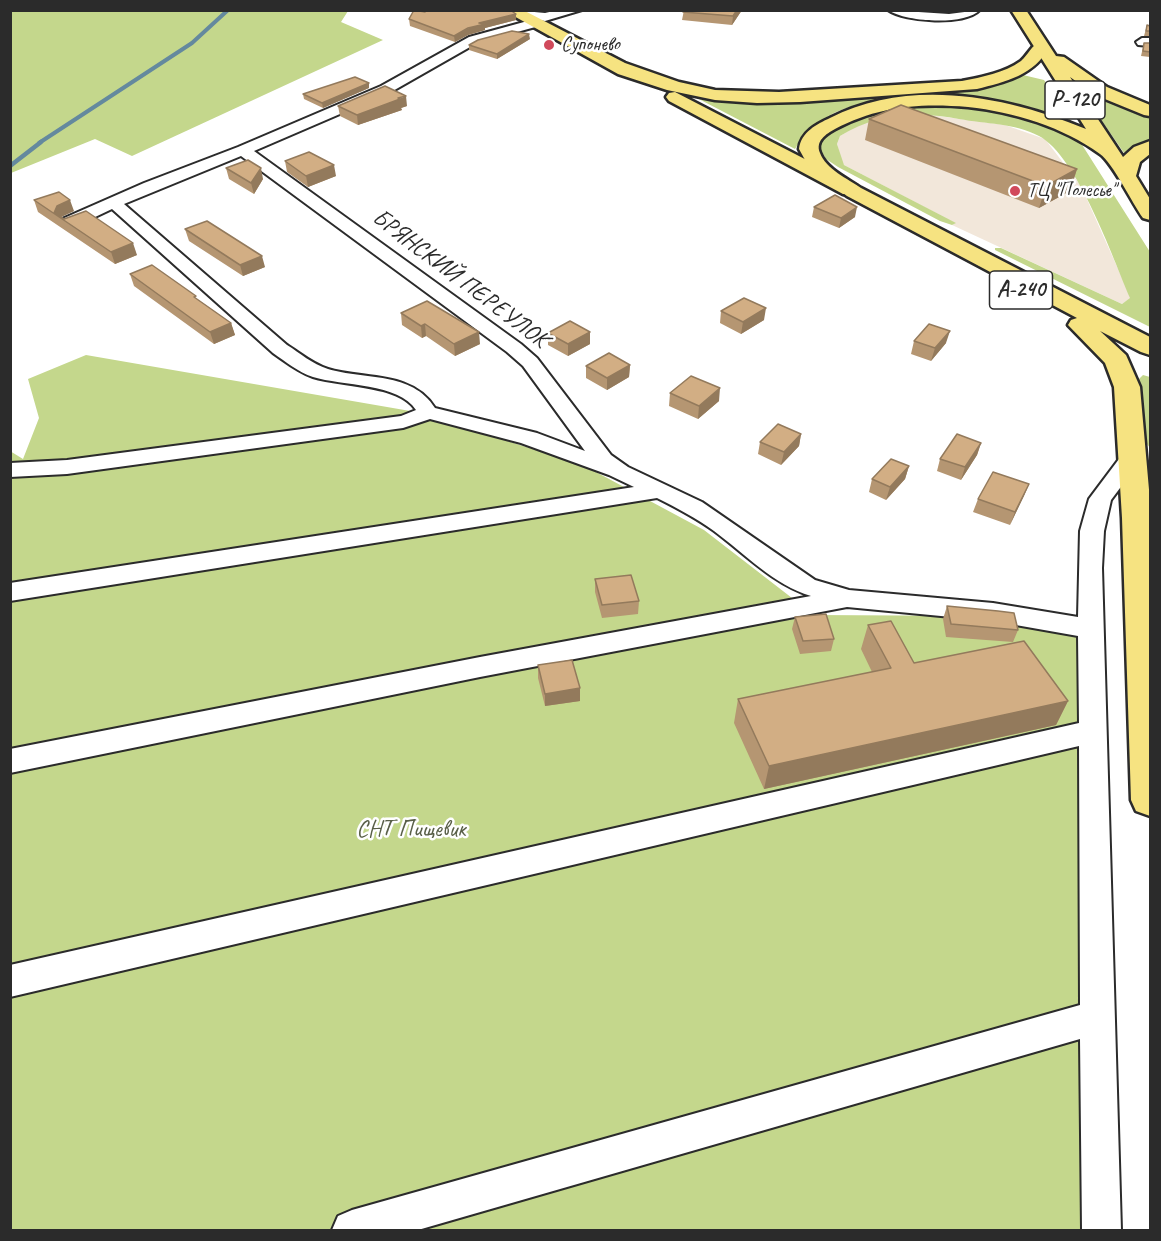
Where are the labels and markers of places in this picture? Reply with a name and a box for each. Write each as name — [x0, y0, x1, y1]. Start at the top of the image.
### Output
place label: Супонево — [561, 33, 620, 57]
marker: Супонево — [542, 38, 556, 52]
place label: ТЦ "Полесье" — [1027, 179, 1116, 203]
marker: ТЦ "Полесье" — [1008, 184, 1022, 198]

